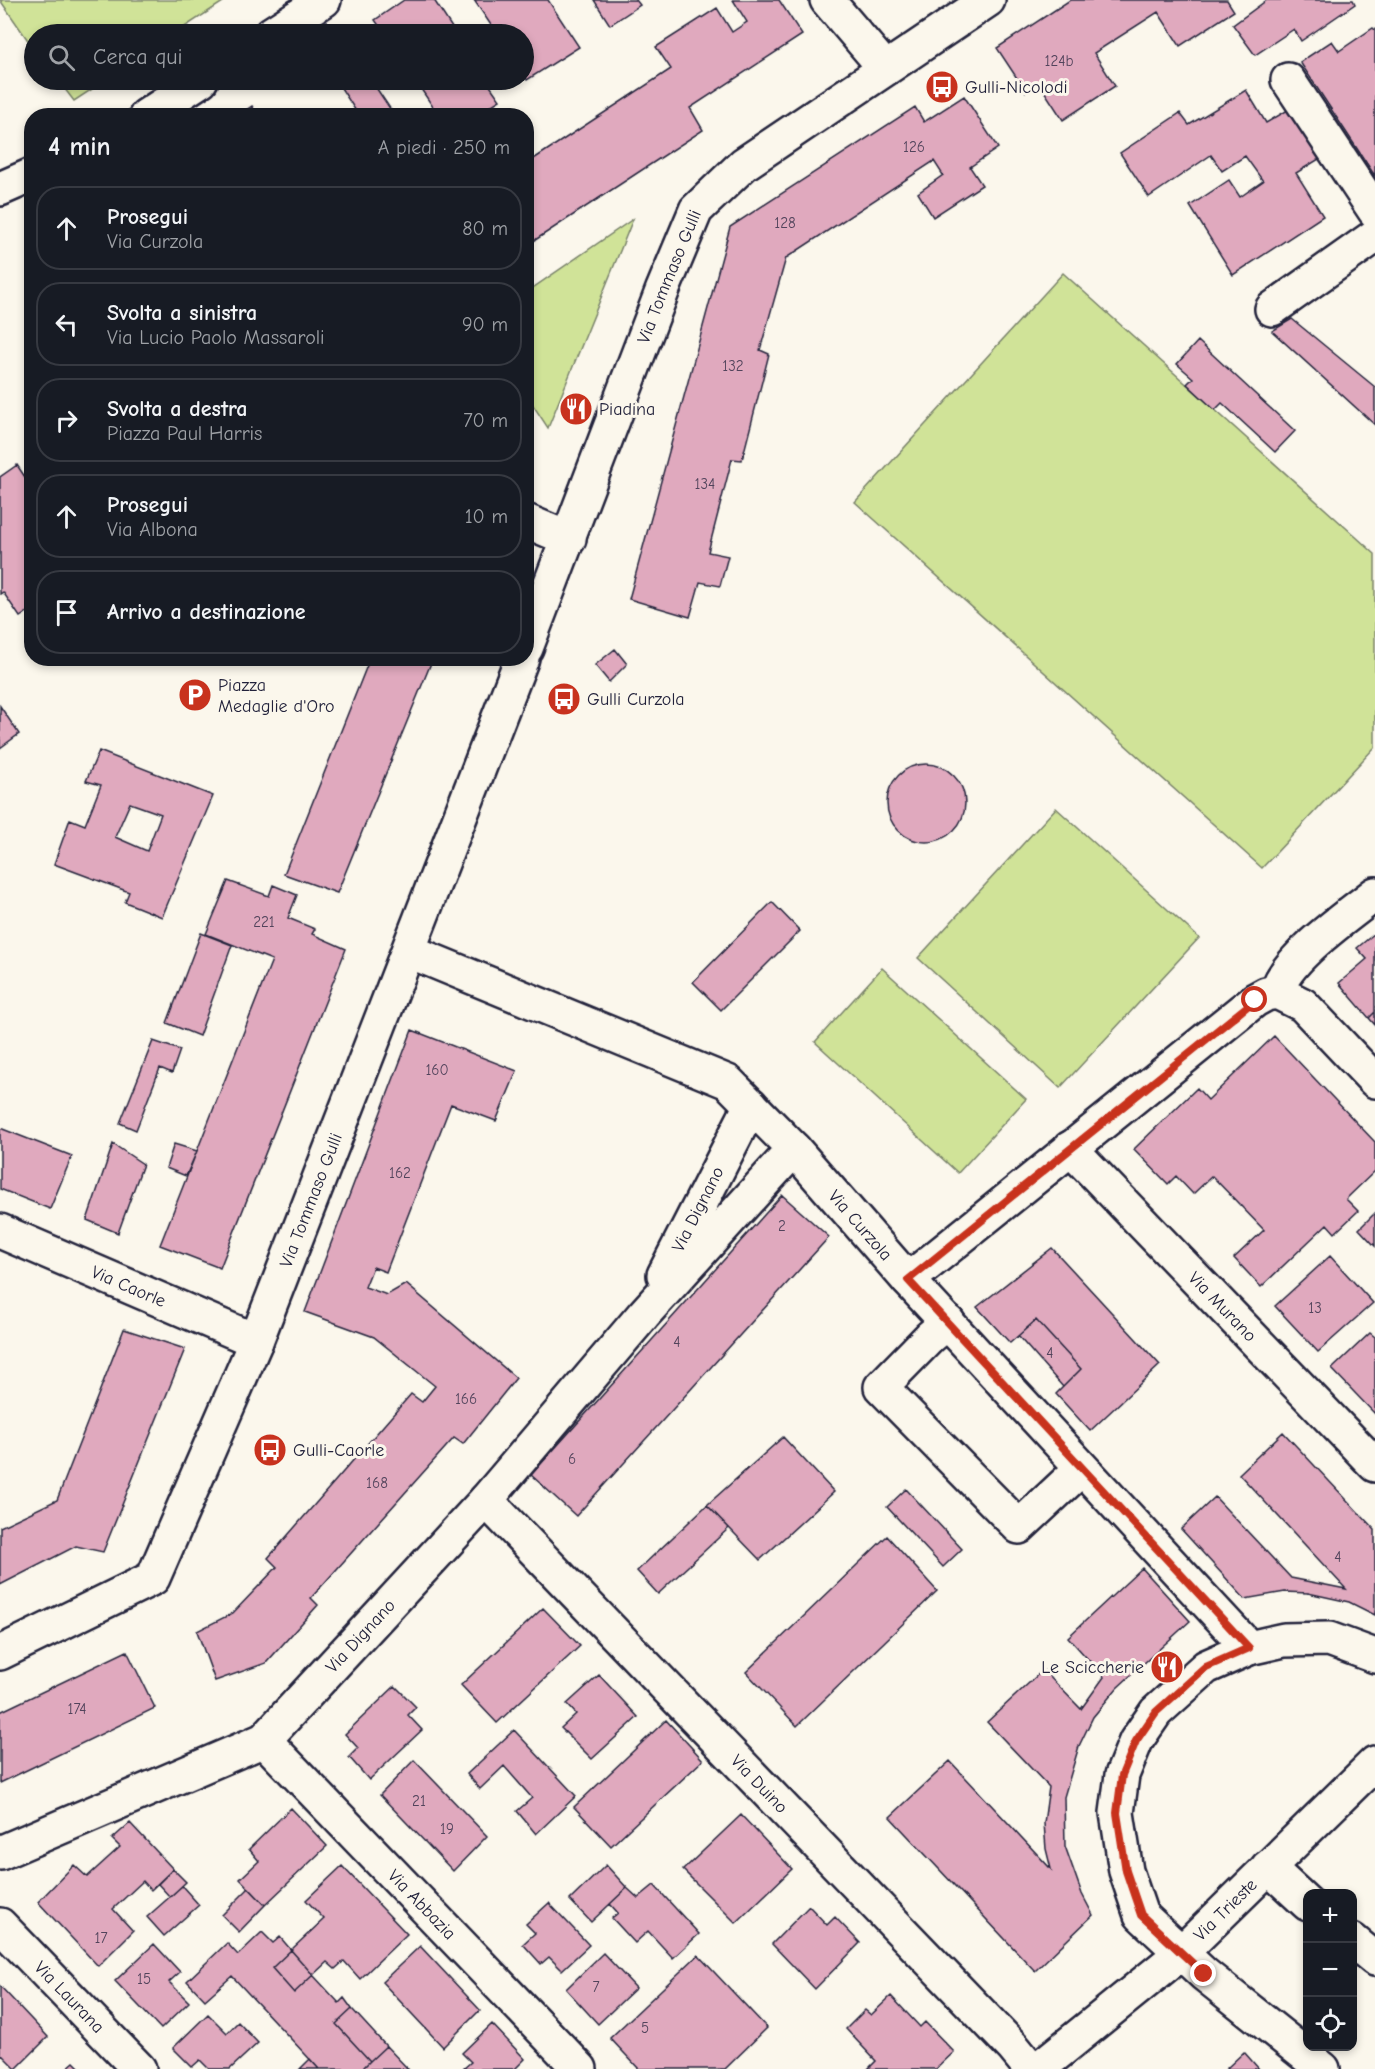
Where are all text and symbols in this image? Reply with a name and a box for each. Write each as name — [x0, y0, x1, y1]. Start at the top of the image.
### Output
search box — [24, 24, 534, 90]
icon: search — [45, 41, 78, 74]
text: Cerca qui — [93, 44, 183, 70]
house number: 124b — [1045, 52, 1074, 70]
bus stop icon: Gulli-Nicolodi — [924, 69, 960, 105]
place label: Gulli-Nicolodi — [965, 77, 1068, 98]
text: 4 min — [48, 132, 111, 162]
text: A piedi · 250 m — [378, 136, 510, 159]
house number: 126 — [903, 138, 925, 156]
text: Prosegui — [107, 204, 188, 230]
street label: Via Tommaso Gulli — [633, 207, 706, 347]
icon: ahead — [50, 212, 83, 245]
house number: 128 — [774, 214, 796, 232]
text: 80 m — [462, 217, 508, 240]
text: Via Curzola — [107, 230, 203, 253]
text: Svolta a sinistra — [107, 300, 257, 326]
icon: left — [50, 308, 83, 341]
text: 90 m — [462, 313, 508, 336]
text: Via Lucio Paolo Massaroli — [107, 326, 325, 349]
house number: 132 — [722, 357, 744, 375]
restaurant icon: Piadina — [558, 391, 594, 427]
text: Svolta a destra — [107, 396, 248, 422]
place label: Piadina — [599, 399, 655, 420]
icon: right — [50, 404, 83, 437]
text: 70 m — [463, 409, 508, 432]
text: Piazza Paul Harris — [107, 422, 262, 445]
house number: 134 — [695, 475, 715, 493]
text: Prosegui — [107, 492, 188, 518]
icon: ahead — [50, 500, 83, 533]
text: 10 m — [465, 505, 508, 528]
text: Via Albona — [107, 518, 198, 541]
icon: arrive — [50, 596, 83, 629]
text: Arrivo a destinazione — [107, 599, 306, 625]
place label: Piazza Medaglie d'Oro — [218, 675, 335, 717]
parking icon: Piazza Medaglie d'Oro — [177, 677, 213, 713]
bus stop icon: Gulli Curzola — [546, 681, 582, 717]
place label: Gulli Curzola — [587, 689, 685, 710]
house number: 221 — [253, 913, 275, 931]
route start — [1241, 986, 1267, 1012]
house number: 160 — [425, 1061, 449, 1079]
street label: Via Tommaso Gulli — [276, 1130, 347, 1270]
street label: Via Dignano — [668, 1163, 729, 1255]
house number: 162 — [389, 1164, 411, 1182]
street label: Via Curzola — [824, 1186, 896, 1265]
house number: 2 — [778, 1217, 786, 1235]
street label: Via Caorle — [88, 1261, 169, 1312]
street label: Via Murano — [1184, 1268, 1261, 1346]
house number: 13 — [1308, 1299, 1322, 1317]
house number: 4 — [673, 1333, 681, 1351]
house number: 4 — [1046, 1344, 1054, 1362]
house number: 166 — [455, 1390, 477, 1408]
bus stop icon: Gulli-Caorle — [252, 1432, 288, 1468]
place label: Gulli-Caorle — [293, 1440, 384, 1461]
house number: 6 — [568, 1450, 576, 1468]
house number: 168 — [366, 1474, 388, 1492]
house number: 4 — [1334, 1548, 1342, 1566]
street label: Via Dignano — [321, 1595, 400, 1677]
restaurant icon: Le Sciccherie — [1149, 1649, 1185, 1685]
place label: Le Sciccherie — [1041, 1657, 1144, 1678]
house number: 174 — [67, 1700, 87, 1718]
street label: Via Duino — [726, 1750, 792, 1818]
house number: 21 — [412, 1792, 426, 1810]
house number: 19 — [440, 1820, 454, 1838]
street label: Via Abbazia — [383, 1865, 460, 1944]
street label: Via Trieste — [1190, 1875, 1261, 1946]
map controls — [1303, 1889, 1357, 2051]
button: + — [1303, 1889, 1357, 1943]
house number: 17 — [94, 1929, 108, 1947]
button: − — [1303, 1943, 1357, 1997]
street label: Via Laurana — [30, 1957, 108, 2038]
route end — [1190, 1960, 1216, 1986]
house number: 15 — [137, 1970, 151, 1988]
house number: 7 — [592, 1978, 600, 1996]
button: locate — [1303, 1997, 1357, 2051]
house number: 5 — [641, 2019, 649, 2037]

